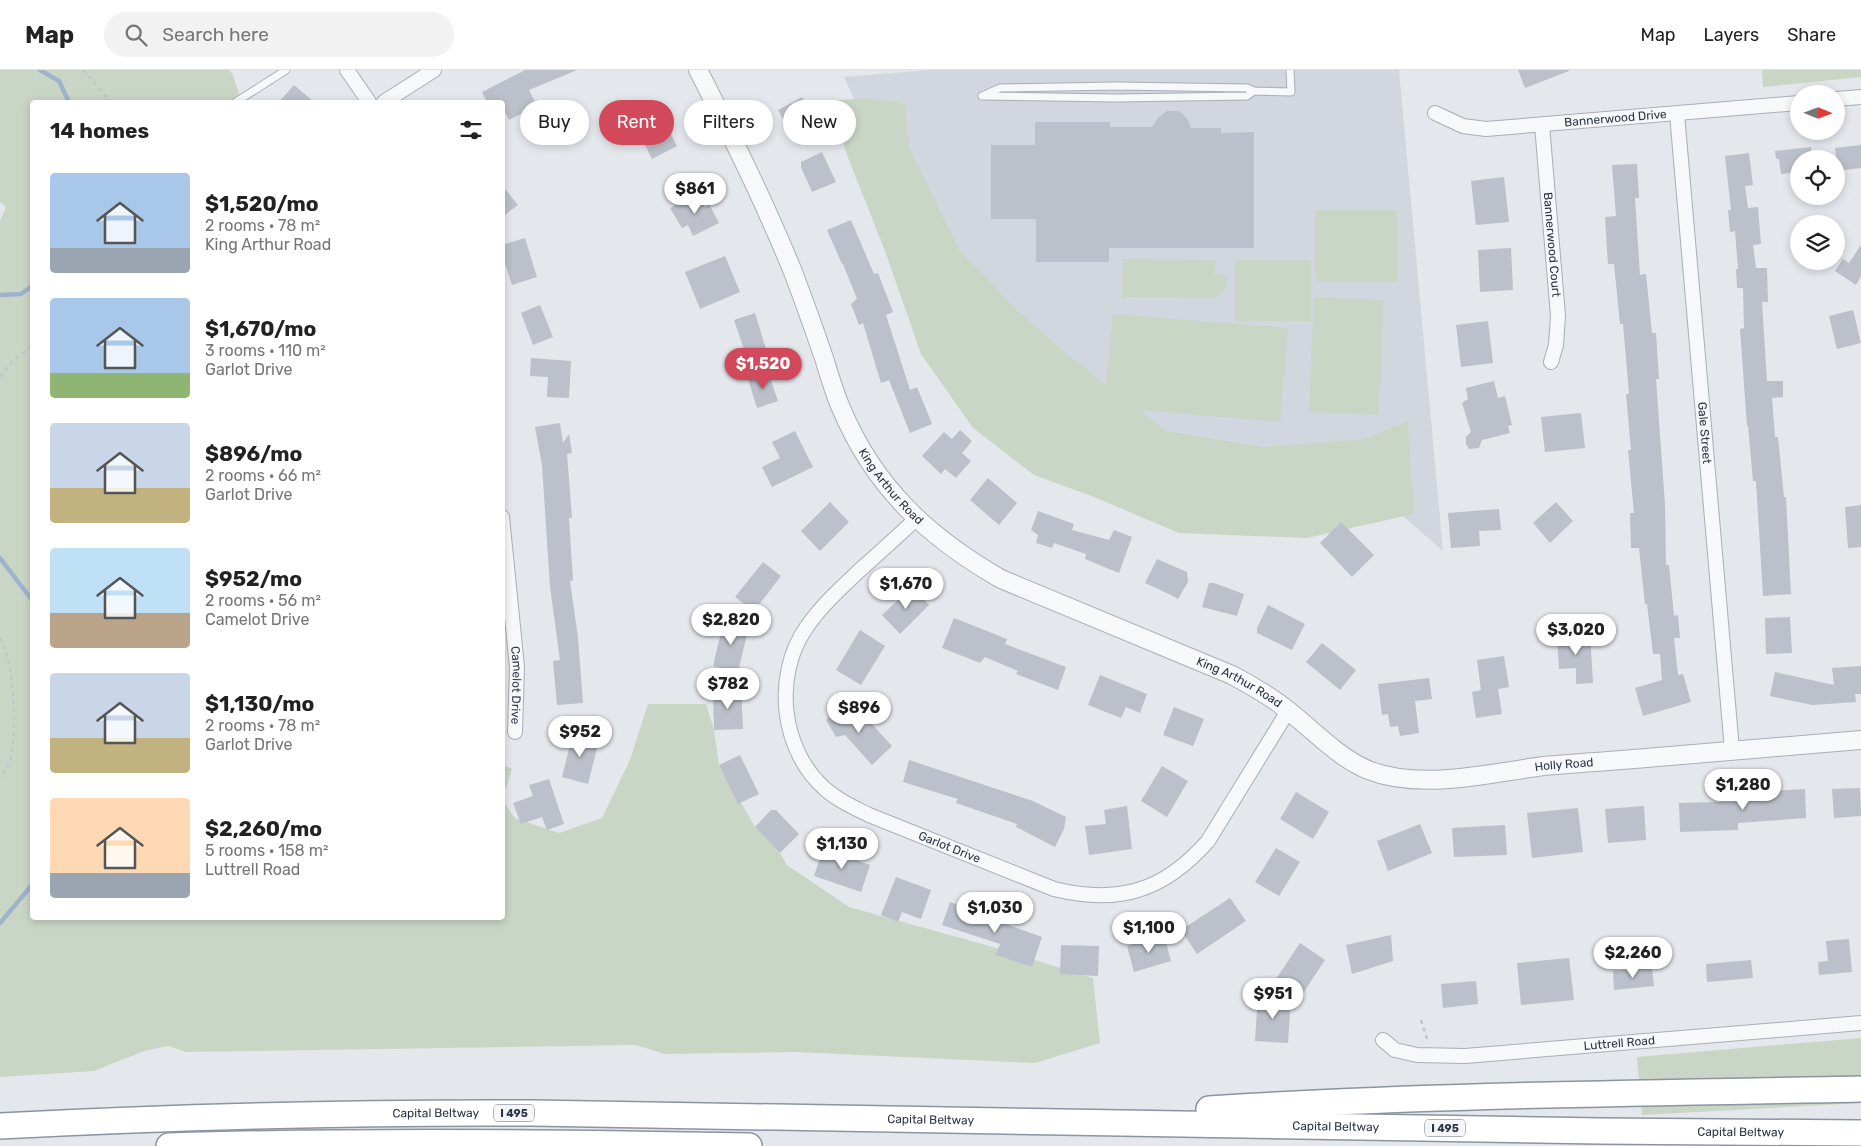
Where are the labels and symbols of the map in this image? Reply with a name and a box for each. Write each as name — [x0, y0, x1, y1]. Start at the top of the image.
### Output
north arrow — [1790, 85, 1845, 140]
street label: Bannerwood Drive — [1564, 107, 1668, 129]
pin: $861 — [665, 172, 725, 215]
street label: Bannerwood Court — [1541, 192, 1563, 298]
pin: $1,520 — [722, 348, 804, 390]
street label: Gale Street — [1695, 401, 1714, 465]
street label: King Arthur Road — [856, 446, 926, 527]
pin: $1,670 — [865, 568, 947, 610]
pin: $2,820 — [690, 604, 772, 646]
pin: $3,020 — [1535, 614, 1617, 656]
street label: Camelot Drive — [508, 645, 524, 725]
street label: King Arthur Road — [1194, 654, 1285, 710]
pin: $782 — [698, 668, 758, 710]
pin: $896 — [829, 692, 889, 734]
pin: $952 — [550, 716, 610, 758]
street label: Holly Road — [1534, 755, 1594, 774]
pin: $1,280 — [1702, 768, 1784, 811]
pin: $1,130 — [801, 828, 883, 870]
street label: Garlot Drive — [916, 828, 983, 866]
pin: $1,030 — [954, 892, 1036, 934]
pin: $1,100 — [1108, 912, 1190, 954]
pin: $2,260 — [1592, 936, 1674, 979]
pin: $951 — [1243, 978, 1303, 1020]
street label: Luttrell Road — [1583, 1033, 1656, 1053]
road number: I 495 — [494, 1104, 534, 1122]
street label: Capital Beltway — [392, 1106, 480, 1120]
street label: Capital Beltway — [887, 1112, 975, 1127]
street label: Capital Beltway — [1292, 1119, 1380, 1134]
road number: I 495 — [1425, 1120, 1465, 1136]
street label: Capital Beltway — [1697, 1125, 1784, 1139]

